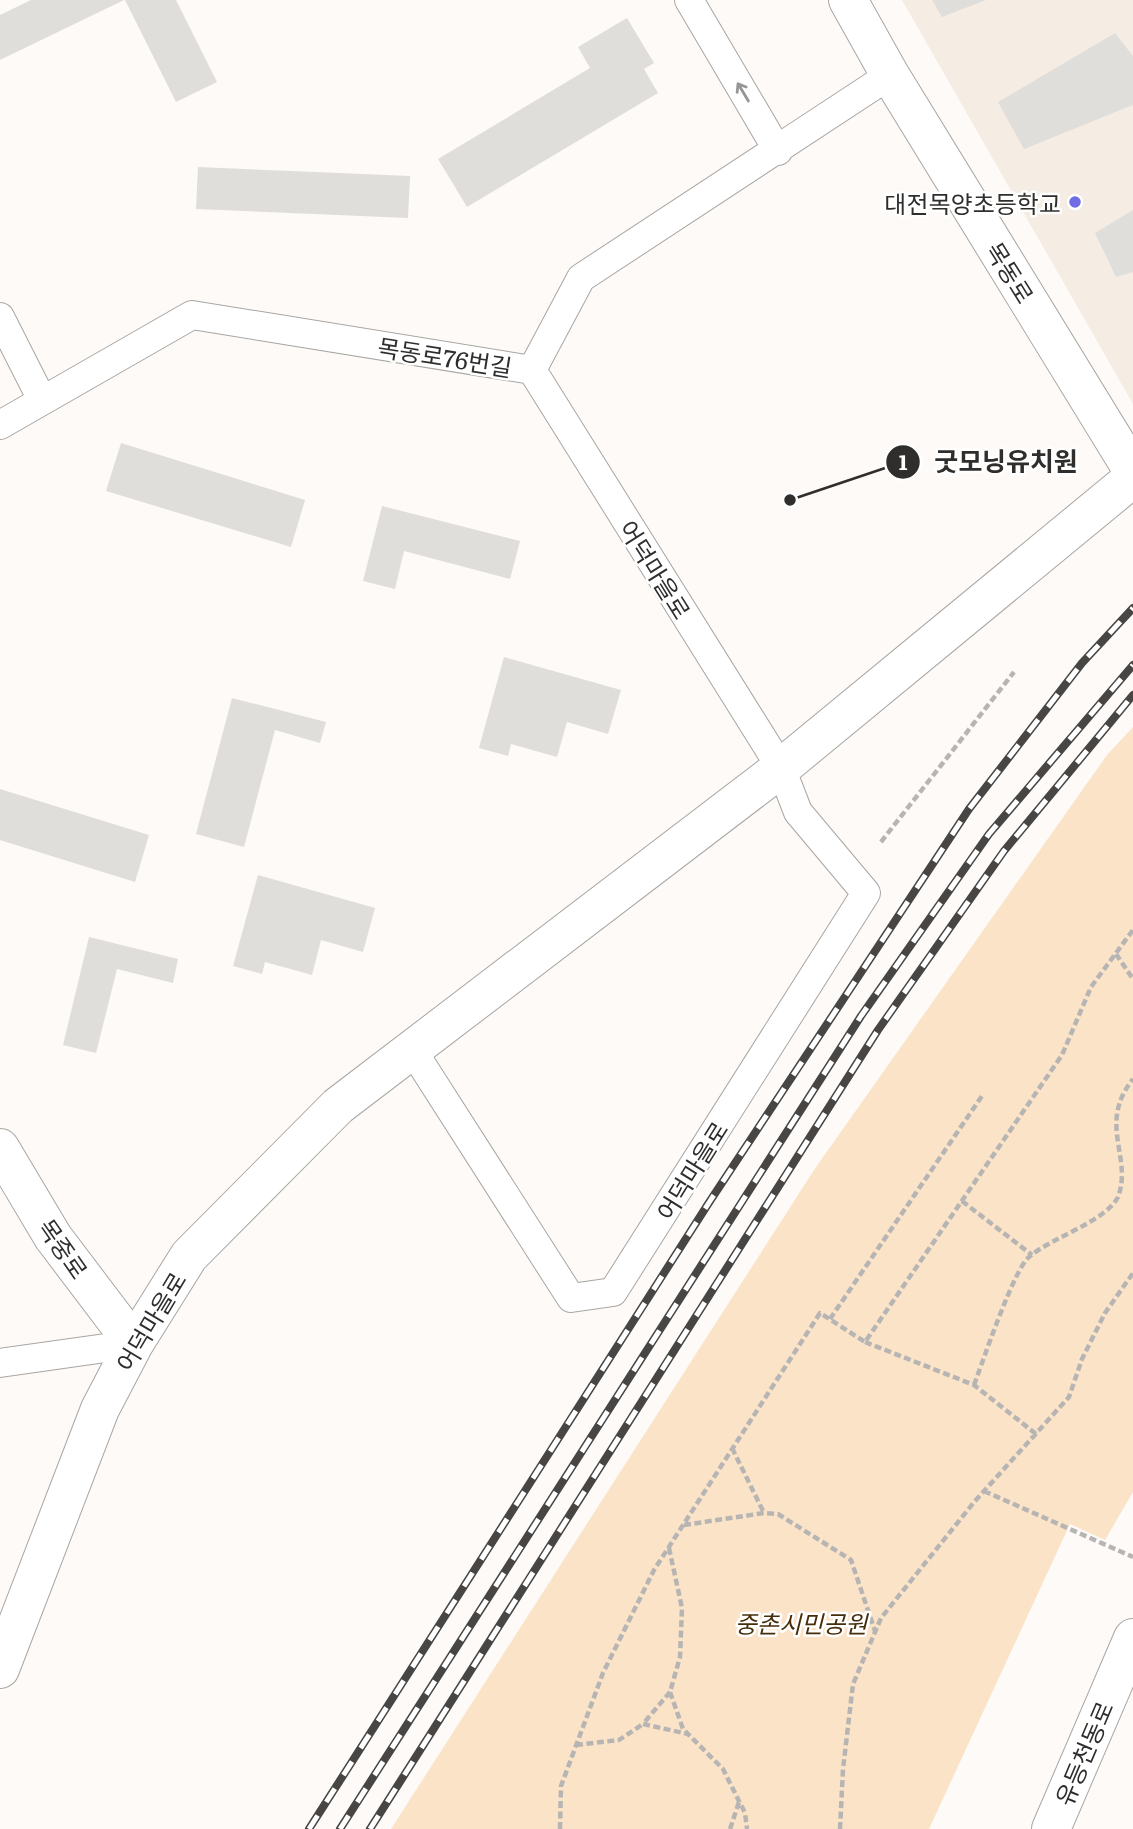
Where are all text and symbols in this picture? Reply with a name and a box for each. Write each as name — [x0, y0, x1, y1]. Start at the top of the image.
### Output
one-way arrow — [736, 82, 749, 103]
place label: 대전목양초등학교 — [884, 185, 1061, 220]
marker: 대전목양초등학교 — [1067, 194, 1083, 210]
street label: 목동로 — [979, 235, 1043, 309]
street label: 목동로76번길 — [375, 328, 515, 384]
callout: 굿모닝유치원 — [886, 439, 1092, 486]
text: 굿모닝유치원 — [934, 440, 1078, 479]
text: 1 — [899, 445, 908, 476]
street label: 어덕마을로 — [612, 513, 700, 625]
street label: 어덕마을로 — [647, 1114, 735, 1226]
street label: 목중로 — [31, 1211, 97, 1285]
street label: 어덕마을로 — [107, 1265, 193, 1377]
park label: 중촌시민공원 — [735, 1605, 869, 1640]
street label: 유등천동로 — [1045, 1695, 1121, 1811]

